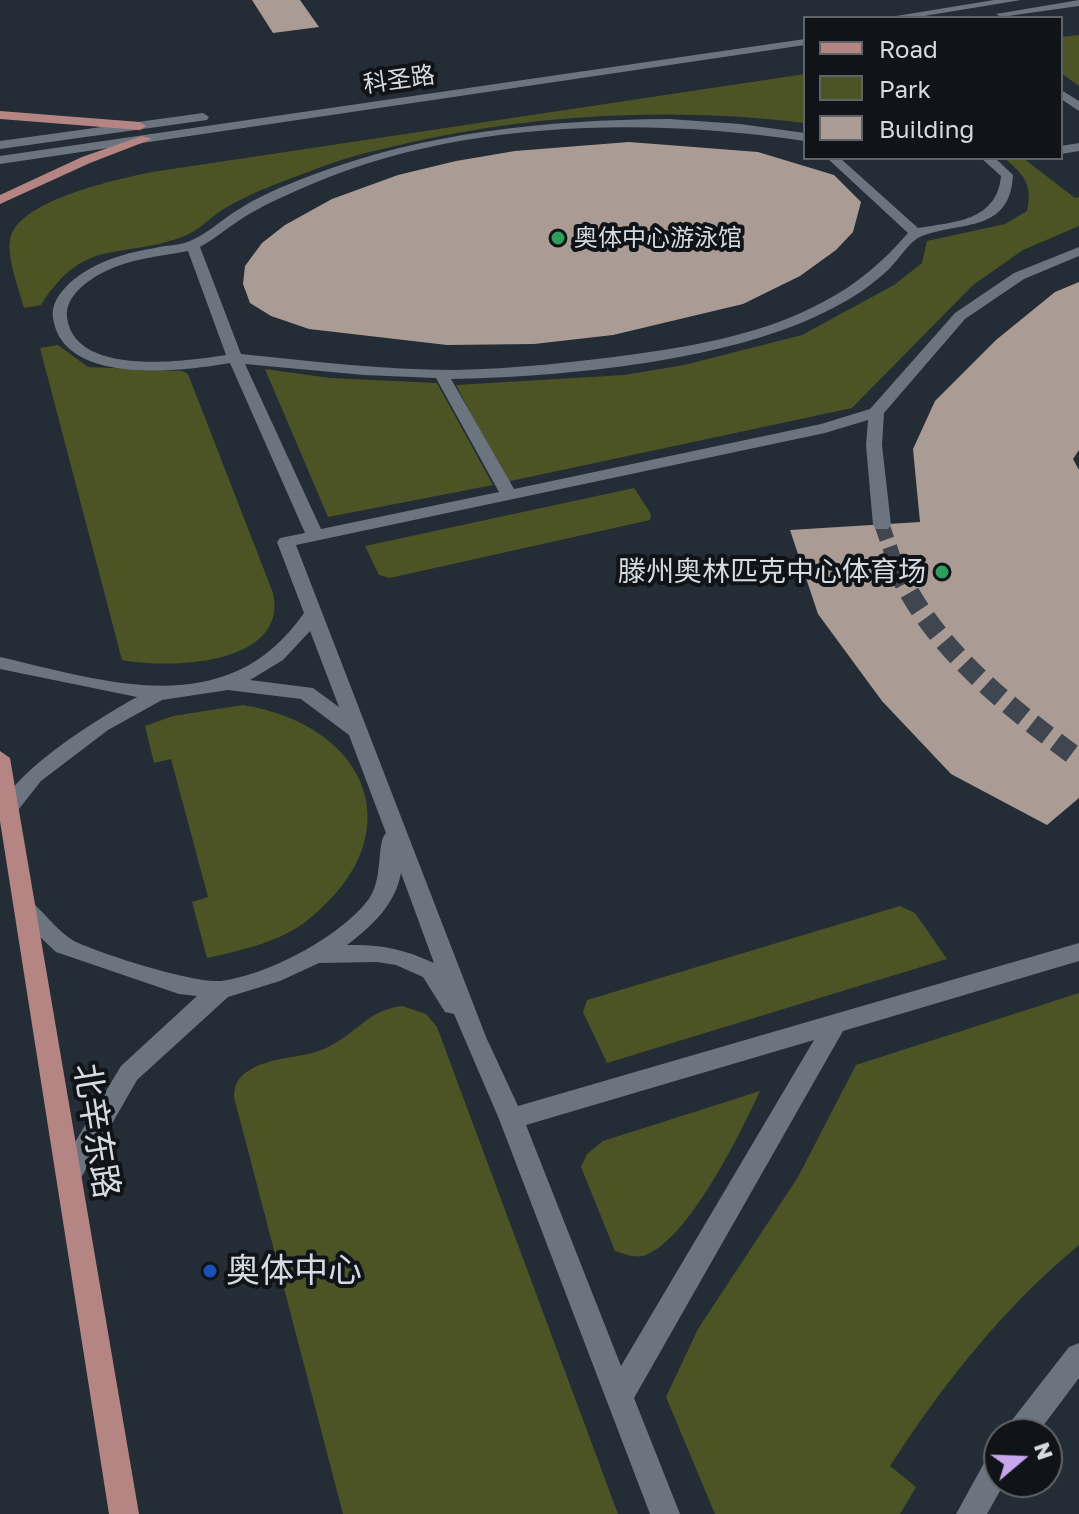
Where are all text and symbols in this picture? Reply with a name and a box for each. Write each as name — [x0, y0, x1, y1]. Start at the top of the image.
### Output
legend — [803, 16, 1063, 160]
text: Road — [879, 34, 938, 63]
street label: 科圣路 — [361, 61, 437, 99]
text: Park — [879, 74, 931, 103]
text: Building — [879, 114, 974, 143]
place label: 奥体中心游泳馆 — [574, 224, 742, 252]
marker: 奥体中心游泳馆 — [549, 229, 567, 247]
place label: 滕州奥林匹克中心体育场 — [618, 555, 926, 589]
marker: 滕州奥林匹克中心体育场 — [933, 563, 951, 581]
street label: 北辛东路 — [65, 1061, 127, 1201]
place label: 奥体中心 — [226, 1251, 362, 1291]
marker: 奥体中心 — [201, 1262, 219, 1280]
north arrow — [983, 1418, 1063, 1498]
text: N — [1029, 1438, 1060, 1463]

